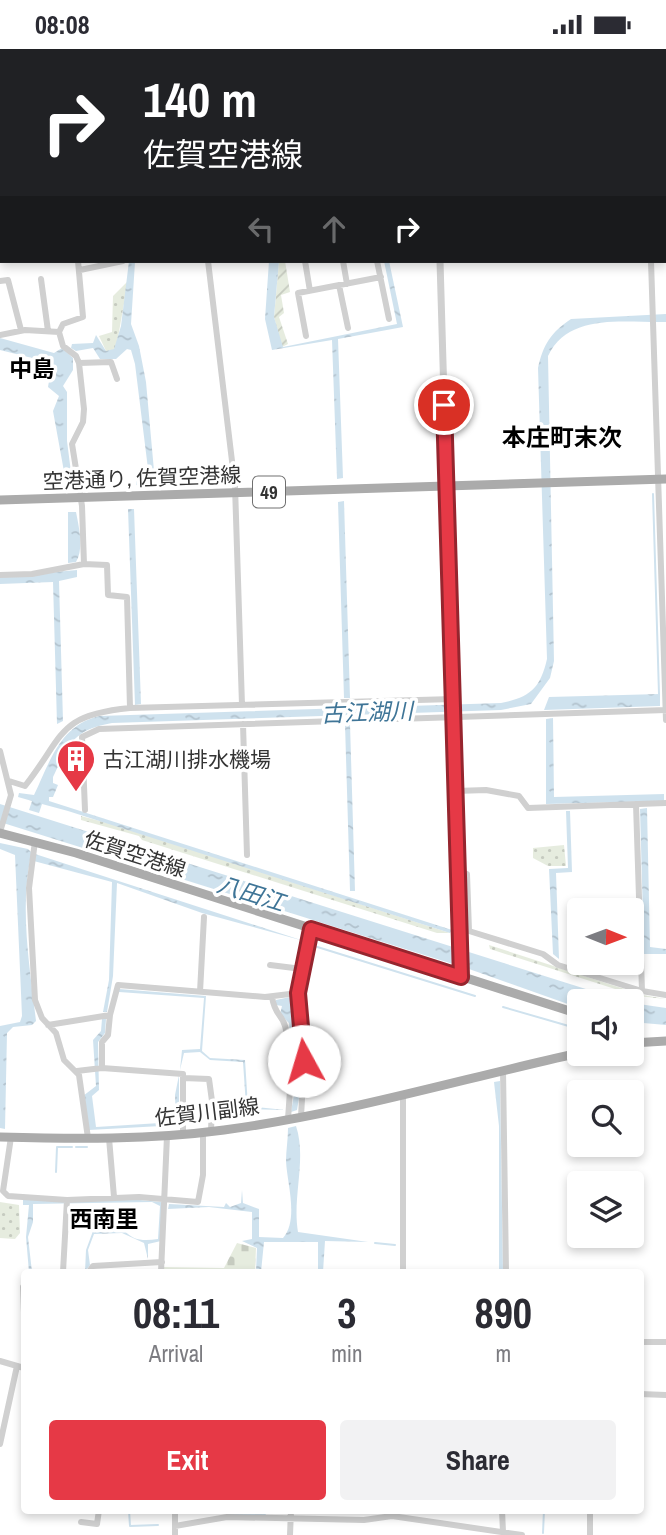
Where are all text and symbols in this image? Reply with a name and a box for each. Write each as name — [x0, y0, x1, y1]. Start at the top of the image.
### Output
text: 08:08 — [35, 7, 90, 42]
text: 140 m — [143, 66, 257, 132]
icon: right — [28, 77, 119, 168]
text: 佐賀空港線 — [143, 133, 303, 176]
icon: left — [242, 210, 280, 248]
icon: ahead — [315, 210, 353, 248]
icon: right — [388, 210, 426, 248]
district label: 中島 — [9, 353, 55, 384]
pin — [414, 375, 474, 435]
icon: arrive — [425, 386, 463, 424]
district label: 本庄町末次 — [502, 421, 622, 453]
street label: 空港通り, 佐賀空港線 — [42, 460, 242, 496]
road number: 49 — [253, 477, 285, 507]
water label: 古江湖川 — [320, 695, 417, 729]
building icon: 古江湖川排水機場 — [55, 738, 97, 793]
place label: 古江湖川排水機場 — [103, 745, 271, 774]
street label: 佐賀空港線 — [81, 824, 189, 884]
water label: 八田江 — [213, 868, 291, 919]
north arrow — [567, 898, 644, 975]
map controls — [567, 898, 644, 1248]
button: sound — [567, 989, 644, 1066]
position arrow — [267, 1024, 341, 1098]
button: search — [567, 1080, 644, 1157]
street label: 佐賀川副線 — [153, 1091, 261, 1133]
button: layers — [567, 1171, 644, 1248]
district label: 西南里 — [70, 1203, 139, 1234]
text: 08:11 — [133, 1285, 219, 1341]
text: 3 — [337, 1285, 356, 1341]
text: 890 — [475, 1285, 532, 1341]
text: Arrival — [149, 1338, 203, 1369]
text: min — [331, 1338, 363, 1369]
text: m — [495, 1338, 511, 1369]
button: Exit — [49, 1420, 326, 1500]
button: Share — [340, 1420, 616, 1500]

